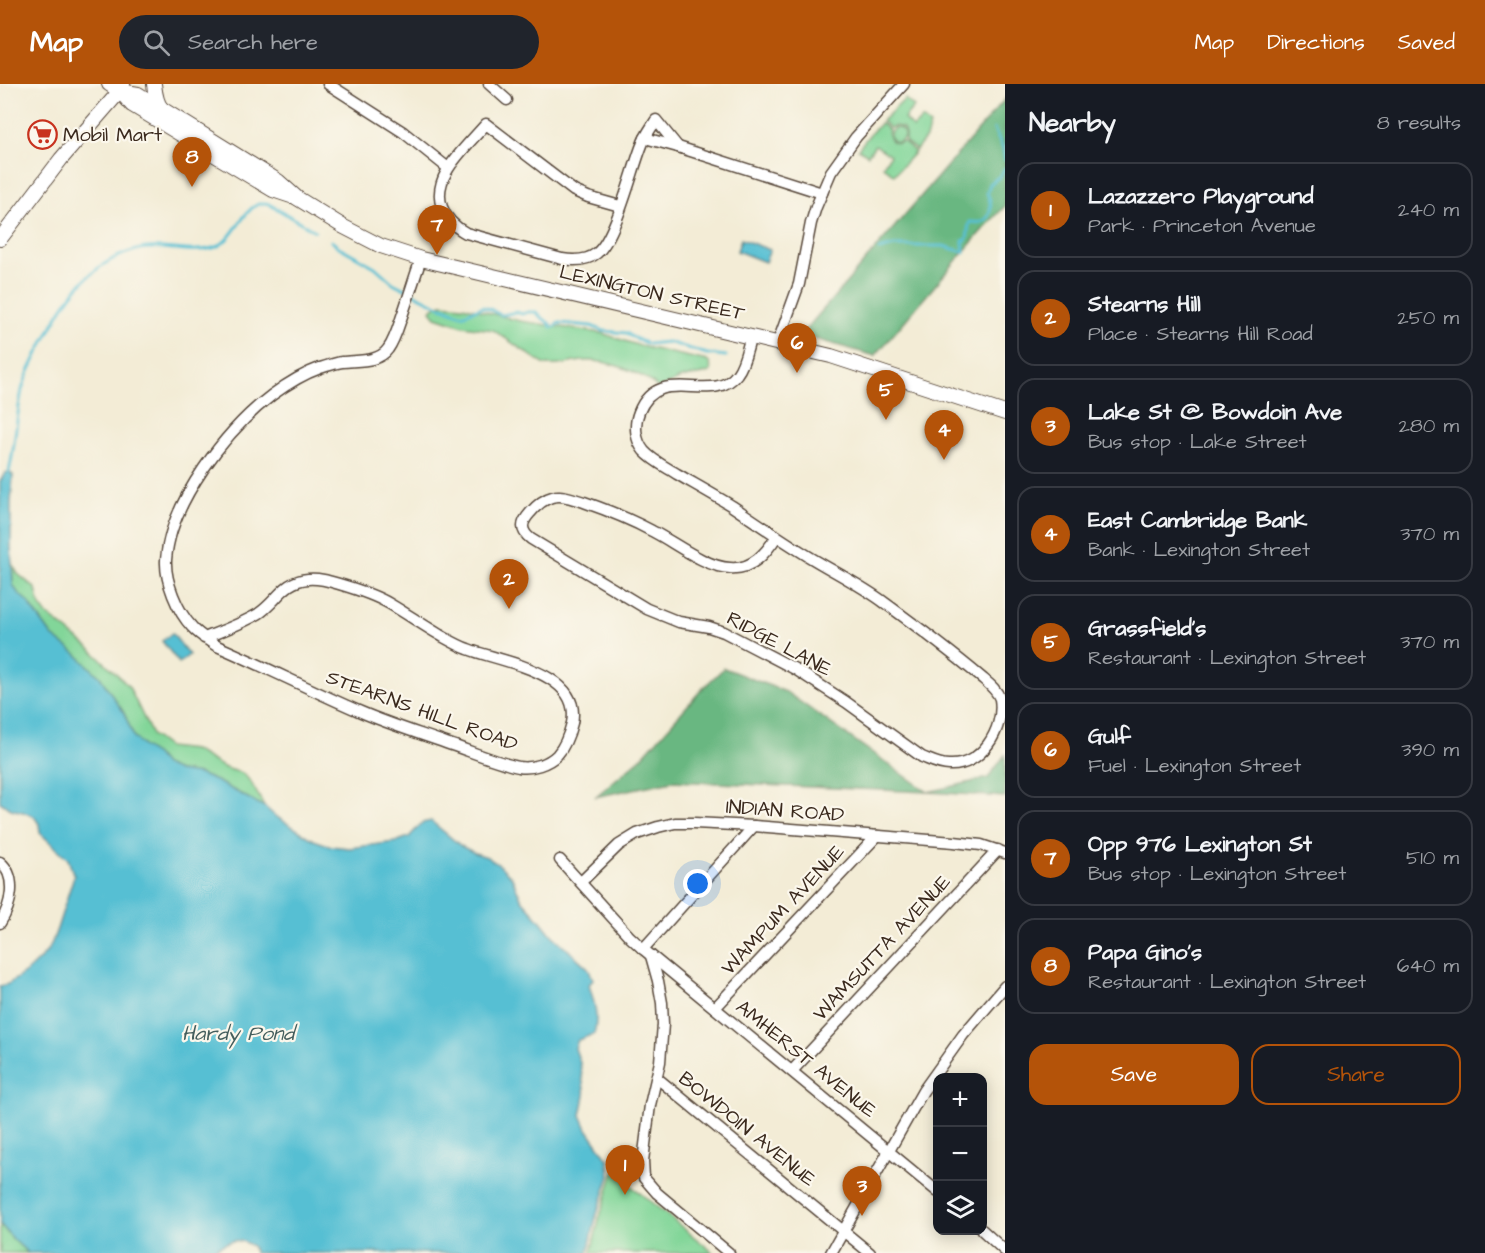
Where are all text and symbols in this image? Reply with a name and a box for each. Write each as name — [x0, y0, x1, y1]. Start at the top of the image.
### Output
search box — [119, 15, 539, 69]
text: Map — [30, 23, 83, 62]
icon: search — [140, 26, 173, 59]
text: Search here — [188, 27, 318, 58]
text: Map — [1194, 28, 1234, 57]
text: Directions — [1267, 28, 1365, 57]
text: Saved — [1398, 28, 1455, 57]
text: Nearby — [1029, 105, 1116, 141]
text: 8 results — [1377, 109, 1461, 137]
supermarket icon: Mobil Mart — [26, 119, 58, 151]
place label: Mobil Mart — [63, 121, 162, 149]
pin: 8 — [172, 138, 212, 187]
text: Lazazzero Playground — [1088, 181, 1314, 212]
text: 1 — [1049, 196, 1052, 224]
text: 240 m — [1398, 196, 1459, 224]
pin: 7 — [418, 206, 456, 255]
text: Park · Princeton Avenue — [1088, 212, 1316, 240]
street label: LEXINGTON STREET — [557, 258, 748, 328]
text: Stearns Hill — [1088, 289, 1201, 320]
text: 2 — [1045, 304, 1056, 332]
text: 250 m — [1397, 304, 1459, 332]
text: Place · Stearns Hill Road — [1088, 320, 1313, 348]
pin: 6 — [778, 324, 816, 373]
pin: 5 — [866, 370, 906, 420]
text: Lake St @ Bowdoin Ave — [1088, 397, 1342, 428]
pin: 4 — [924, 410, 964, 460]
text: 3 — [1045, 412, 1056, 440]
text: 280 m — [1398, 412, 1459, 440]
text: Bus stop · Lake Street — [1088, 428, 1307, 456]
text: East Cambridge Bank — [1088, 505, 1307, 536]
text: 4 — [1044, 520, 1057, 548]
text: 370 m — [1400, 520, 1459, 548]
text: Bank · Lexington Street — [1088, 536, 1310, 564]
pin: 2 — [490, 560, 528, 609]
street label: RIDGE LANE — [722, 605, 836, 683]
text: Grassfield's — [1088, 613, 1206, 644]
text: 5 — [1043, 628, 1058, 656]
text: 370 m — [1400, 628, 1459, 656]
text: Restaurant · Lexington Street — [1088, 644, 1366, 672]
street label: STEARNS HILL ROAD — [322, 663, 522, 759]
text: Gulf — [1088, 721, 1131, 752]
text: 6 — [1044, 736, 1057, 764]
text: 390 m — [1401, 736, 1459, 764]
text: Fuel · Lexington Street — [1088, 752, 1301, 780]
street label: INDIAN ROAD — [725, 793, 845, 829]
text: Opp 976 Lexington St — [1088, 829, 1312, 860]
street label: WAMPUM AVENUE — [715, 838, 851, 982]
text: 7 — [1044, 844, 1057, 872]
text: 510 m — [1406, 844, 1459, 872]
text: Bus stop · Lexington Street — [1088, 860, 1346, 888]
your location — [683, 869, 712, 898]
street label: WAMSUTTA AVENUE — [807, 869, 957, 1027]
text: Papa Gino's — [1088, 937, 1202, 968]
text: 8 — [1044, 952, 1057, 980]
text: 640 m — [1397, 952, 1459, 980]
text: Restaurant · Lexington Street — [1088, 968, 1366, 996]
street label: AMHERST AVENUE — [730, 993, 882, 1125]
water label: Hardy Pond — [182, 1019, 298, 1049]
button: Save — [1029, 1044, 1239, 1105]
button: Share — [1251, 1044, 1461, 1105]
street label: BOWDOIN AVENUE — [672, 1065, 822, 1193]
map controls — [933, 1073, 987, 1235]
button: + — [933, 1073, 987, 1127]
button: − — [933, 1127, 987, 1181]
pin: 1 — [606, 1146, 644, 1195]
pin: 3 — [842, 1166, 882, 1216]
button: layers — [933, 1181, 987, 1235]

